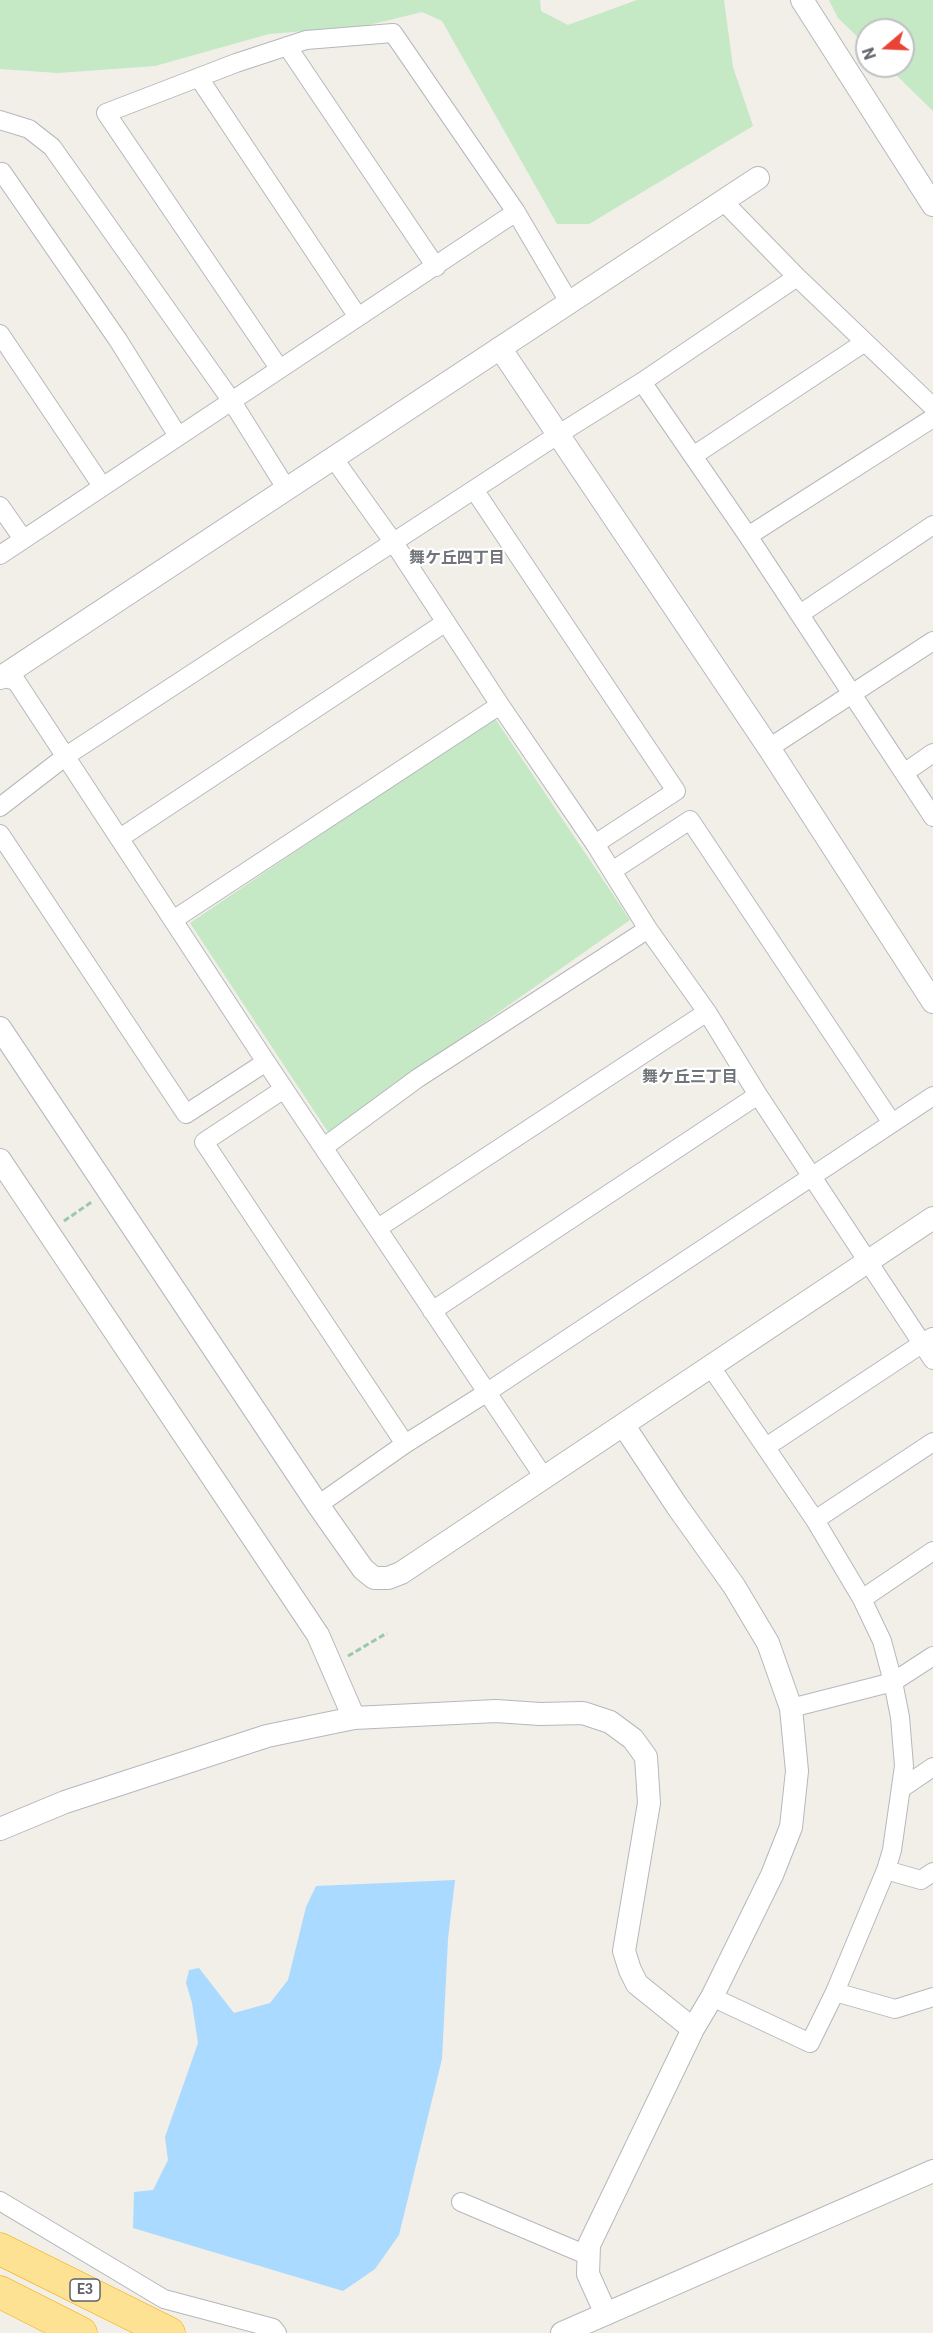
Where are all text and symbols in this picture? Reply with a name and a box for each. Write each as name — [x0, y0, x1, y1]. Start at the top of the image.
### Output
north arrow — [855, 18, 915, 78]
text: N — [859, 45, 880, 62]
district label: 舞ケ丘四丁目 — [409, 549, 505, 569]
district label: 舞ケ丘三丁目 — [642, 1068, 738, 1088]
road number: E3 — [70, 2279, 100, 2301]

